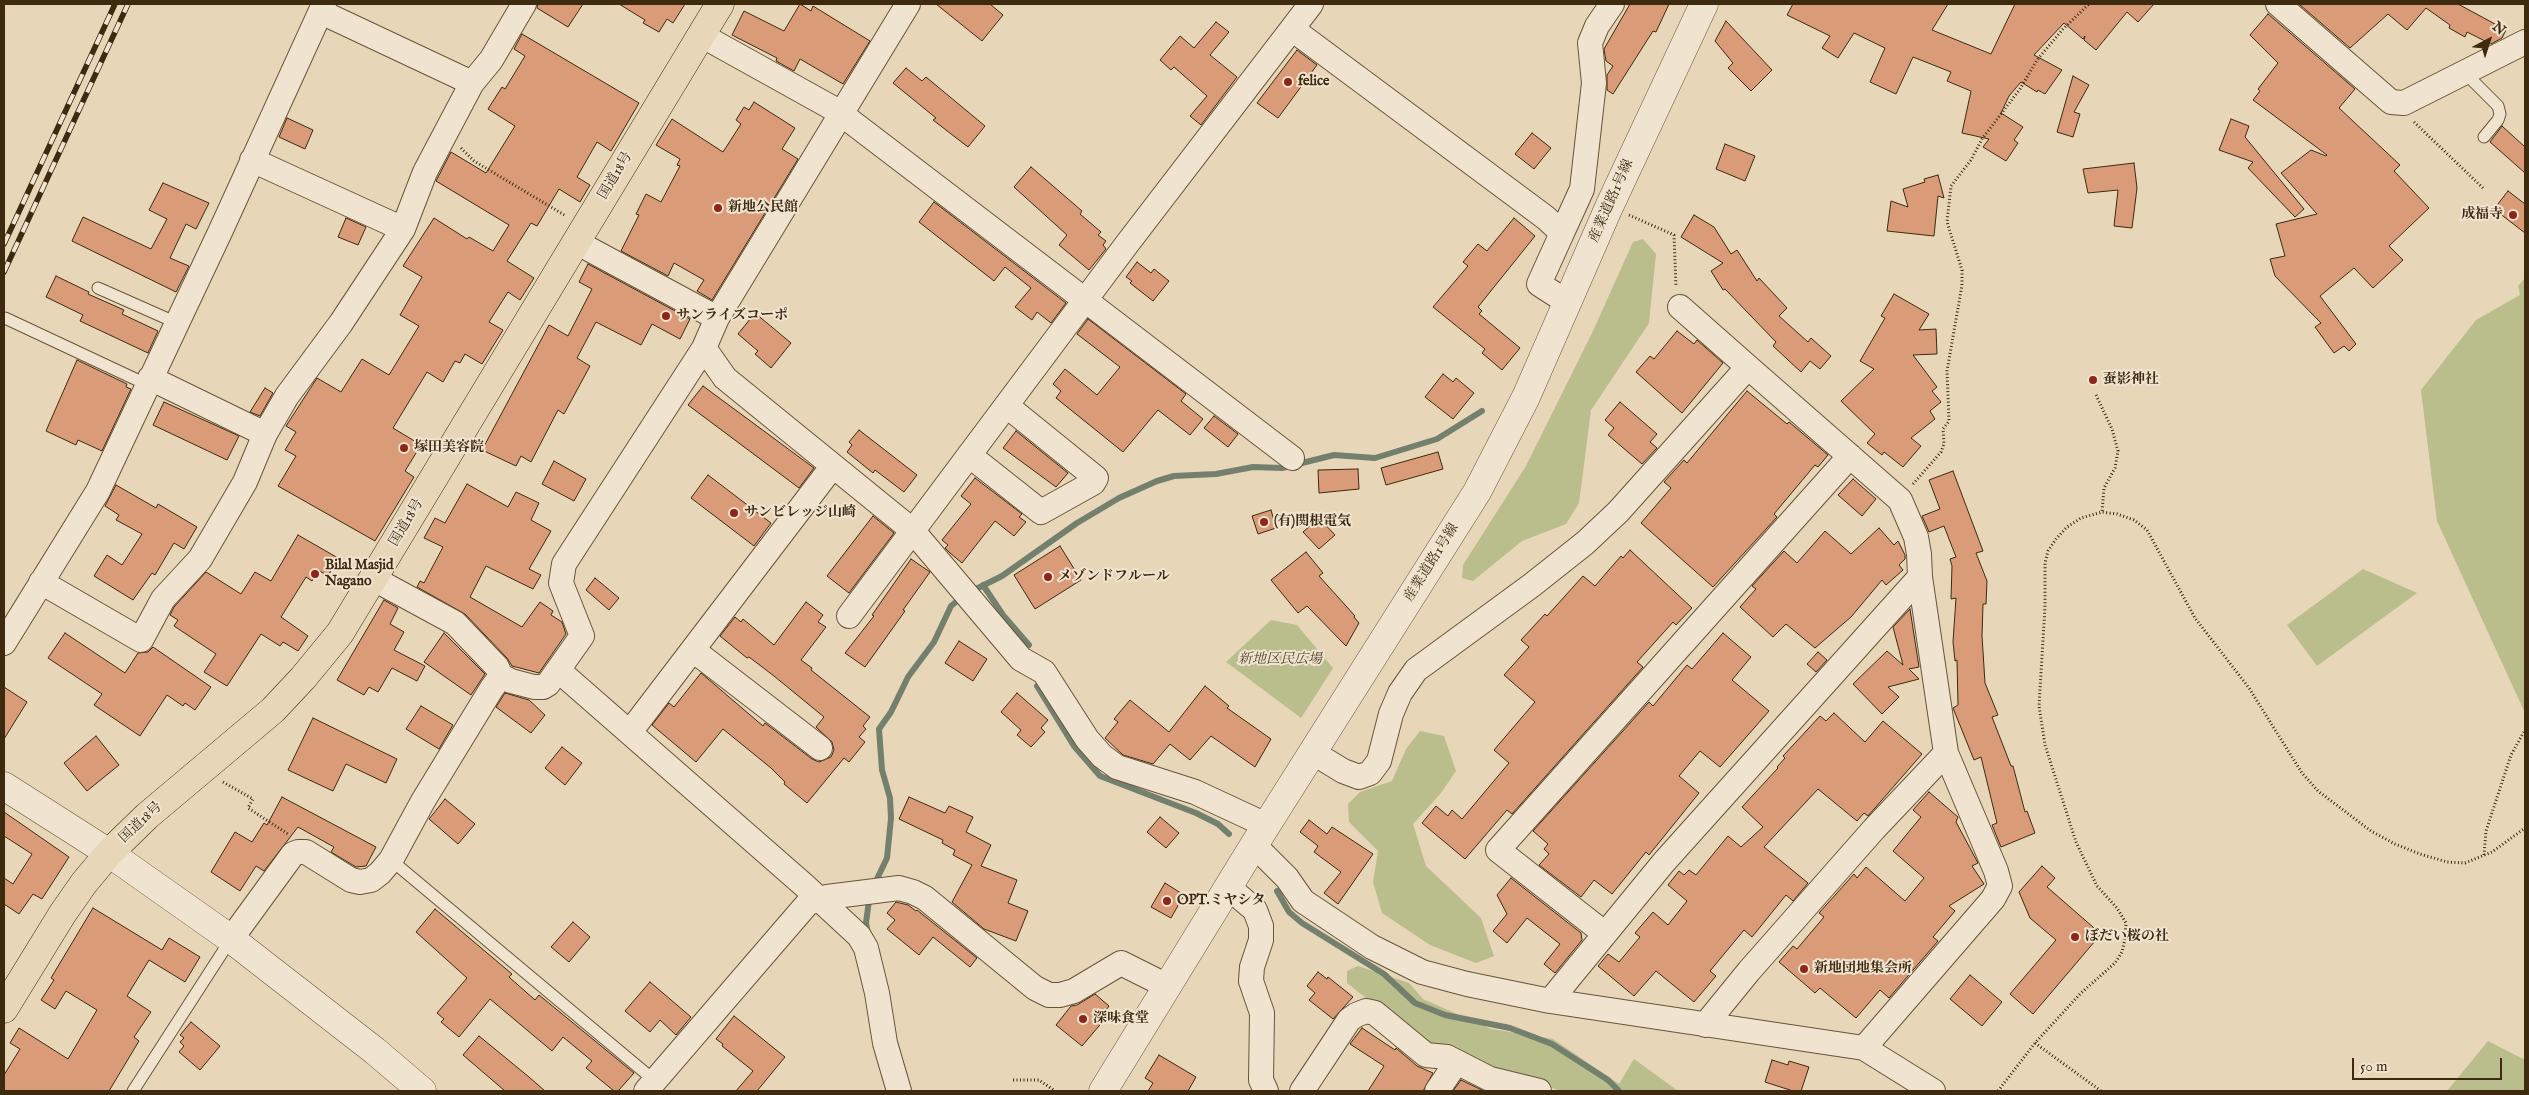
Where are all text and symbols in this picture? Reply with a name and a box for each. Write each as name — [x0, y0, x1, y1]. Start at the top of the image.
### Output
north arrow — [2464, 15, 2514, 65]
text: N — [2488, 18, 2509, 39]
place label: felice — [1298, 74, 1329, 90]
marker: felice — [1282, 76, 1294, 88]
street label: 国道18号 — [595, 149, 637, 203]
street label: 産業道路1号線 — [1586, 157, 1638, 245]
place label: 新地公民館 — [728, 200, 798, 216]
marker: 新地公民館 — [712, 202, 724, 214]
place label: 成福寺 — [2461, 207, 2503, 223]
marker: 成福寺 — [2507, 209, 2519, 221]
place label: サンライズコーポ — [676, 308, 788, 324]
marker: サンライズコーポ — [660, 310, 672, 322]
place label: 蚕影神社 — [2103, 372, 2159, 388]
marker: 蚕影神社 — [2087, 374, 2099, 386]
place label: 塚田美容院 — [414, 440, 484, 456]
marker: 塚田美容院 — [398, 442, 410, 454]
street label: 国道18号 — [386, 496, 428, 550]
place label: サンビレッジ山崎 — [744, 505, 856, 521]
marker: サンビレッジ山崎 — [728, 507, 740, 519]
place label: (有)関根電気 — [1274, 514, 1351, 530]
marker: (有)関根電気 — [1258, 516, 1270, 528]
street label: 産業道路1号線 — [1401, 521, 1463, 605]
place label: Bilal Masjid Nagano — [325, 558, 393, 590]
marker: Bilal Masjid Nagano — [309, 568, 321, 580]
place label: メゾンドフルール — [1058, 569, 1170, 585]
marker: メゾンドフルール — [1042, 571, 1054, 583]
park label: 新地区民広場 — [1238, 652, 1322, 668]
street label: 国道18号 — [116, 799, 166, 847]
place label: OPT.ミヤシタ — [1177, 893, 1265, 909]
marker: OPT.ミヤシタ — [1161, 895, 1173, 907]
place label: ぼだい桜の社 — [2085, 929, 2169, 945]
marker: ぼだい桜の社 — [2069, 931, 2081, 943]
place label: 新地団地集会所 — [1814, 961, 1912, 977]
marker: 新地団地集会所 — [1798, 963, 1810, 975]
place label: 深味食堂 — [1093, 1011, 1149, 1027]
marker: 深味食堂 — [1077, 1013, 1089, 1025]
scale bar — [2354, 1048, 2504, 1080]
text: 50 m — [2360, 1057, 2388, 1076]

